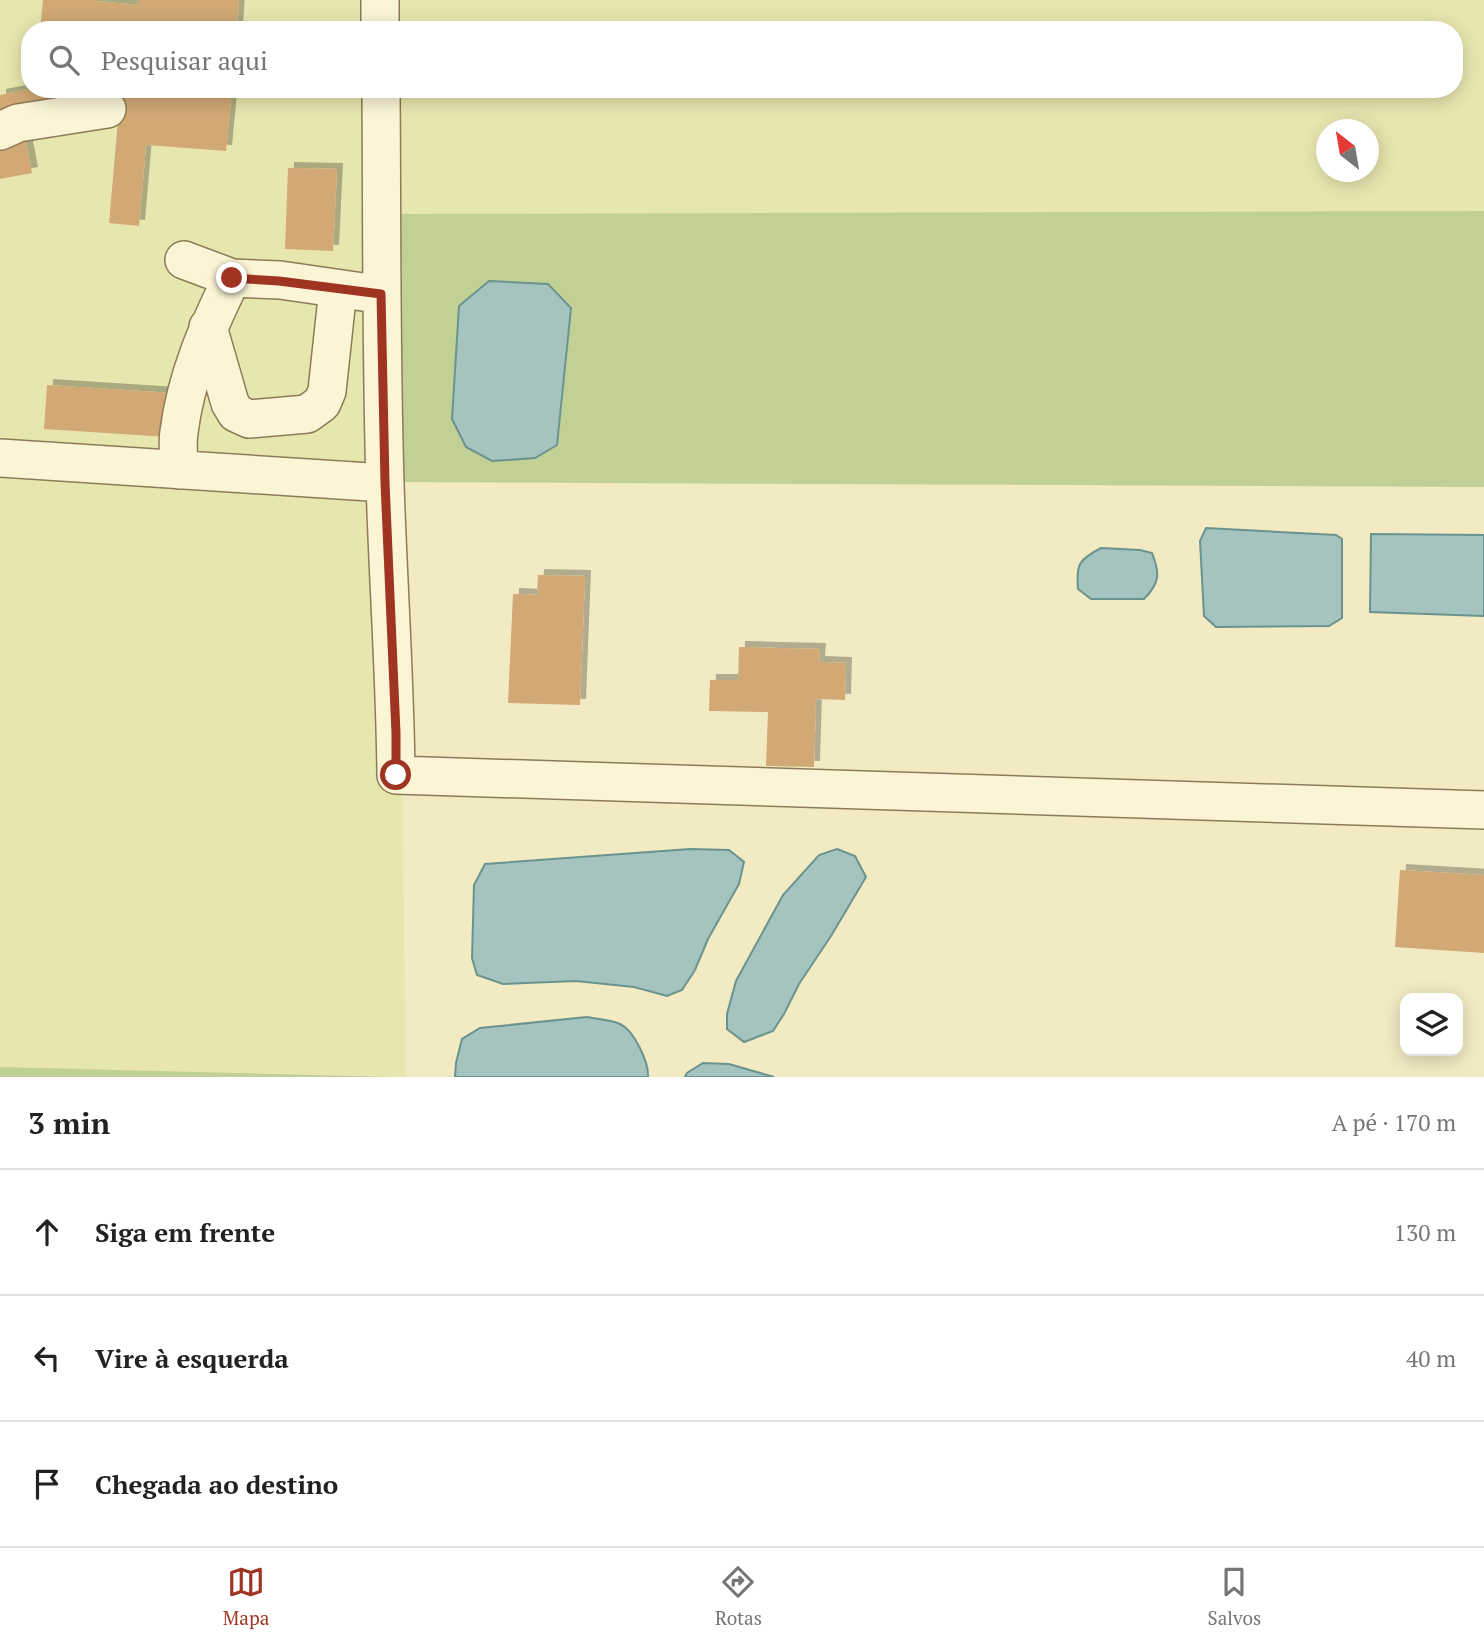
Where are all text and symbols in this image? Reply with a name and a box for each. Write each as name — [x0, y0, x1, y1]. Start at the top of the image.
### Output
search box — [21, 21, 1463, 98]
icon: search — [45, 41, 83, 79]
text: Pesquisar aqui — [101, 43, 268, 77]
north arrow — [1316, 119, 1379, 182]
route end — [216, 262, 247, 293]
route start — [380, 759, 411, 790]
map controls — [1400, 993, 1463, 1056]
button: layers — [1400, 993, 1463, 1056]
text: 3 min — [28, 1103, 110, 1143]
text: A pé · 170 m — [1332, 1107, 1456, 1138]
icon: ahead — [28, 1213, 66, 1251]
text: Siga em frente — [95, 1215, 275, 1249]
text: 130 m — [1394, 1217, 1456, 1248]
icon: left — [28, 1339, 66, 1377]
text: Vire à esquerda — [95, 1341, 289, 1375]
text: 40 m — [1406, 1343, 1456, 1374]
icon: arrive — [28, 1465, 66, 1503]
text: Chegada ao destino — [95, 1467, 338, 1501]
tab: Mapa — [223, 1563, 269, 1630]
tab: Rotas — [715, 1563, 762, 1630]
tab: Salvos — [1208, 1563, 1261, 1630]

